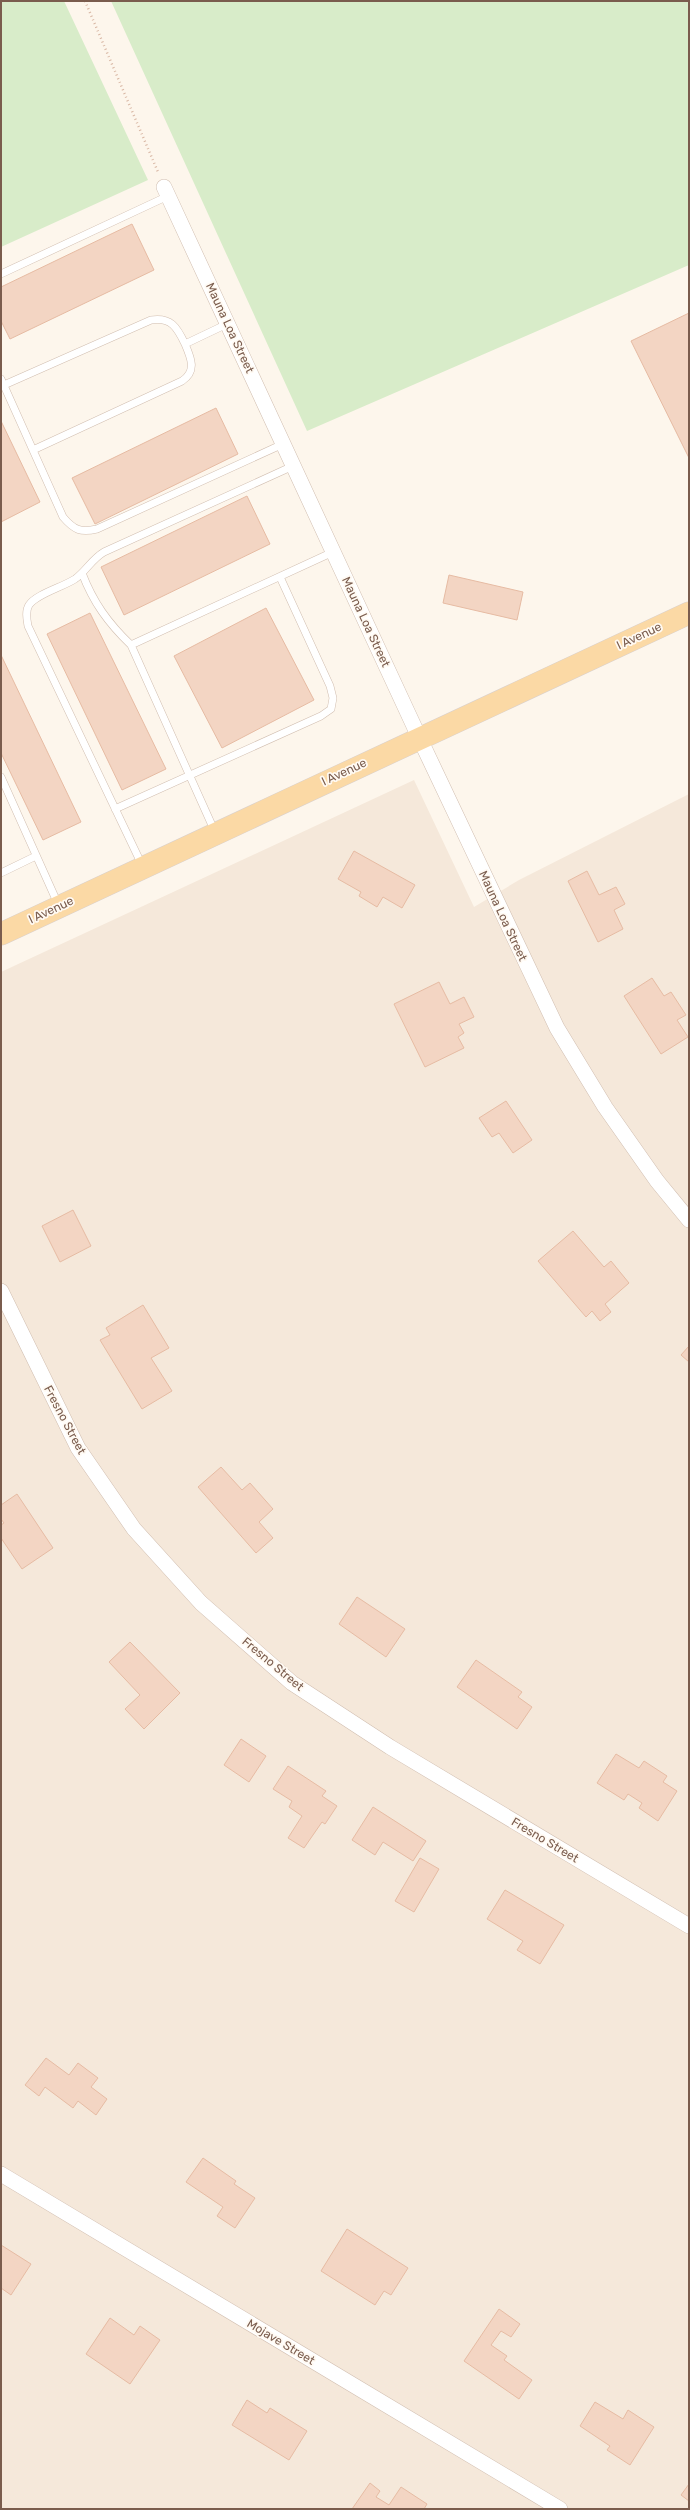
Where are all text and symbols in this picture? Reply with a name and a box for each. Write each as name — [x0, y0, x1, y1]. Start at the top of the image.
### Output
street label: Mauna Loa Street — [203, 281, 257, 376]
street label: Mauna Loa Street — [339, 575, 393, 670]
street label: I Avenue — [614, 619, 664, 652]
street label: I Avenue — [319, 755, 369, 788]
street label: Mauna Loa Street — [476, 869, 530, 964]
street label: I Avenue — [26, 893, 76, 926]
street label: Fresno Street — [41, 1383, 89, 1457]
street label: Fresno Street — [239, 1634, 307, 1694]
street label: Fresno Street — [509, 1814, 581, 1866]
street label: Mojave Street — [245, 2316, 318, 2368]

